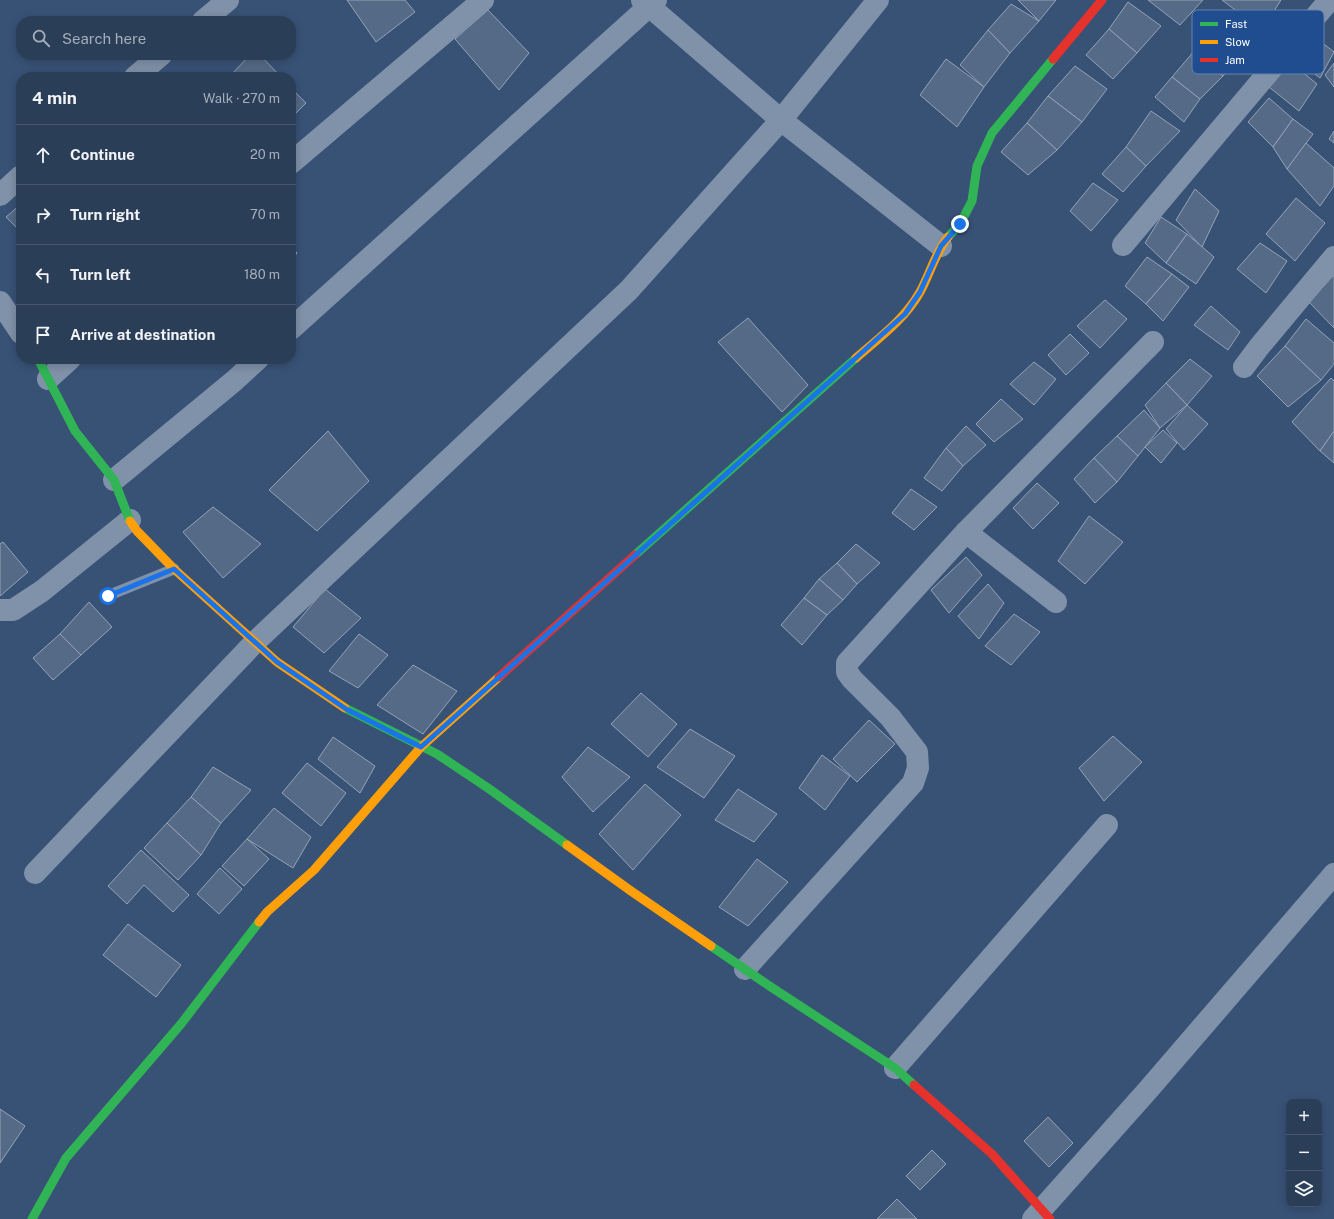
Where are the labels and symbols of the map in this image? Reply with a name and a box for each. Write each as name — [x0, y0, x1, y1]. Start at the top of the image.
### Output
legend — [1192, 10, 1324, 74]
text: Fast — [1225, 18, 1247, 30]
text: Slow — [1225, 36, 1251, 48]
text: Jam — [1225, 54, 1245, 66]
route end — [951, 215, 969, 233]
route start — [99, 587, 117, 605]

